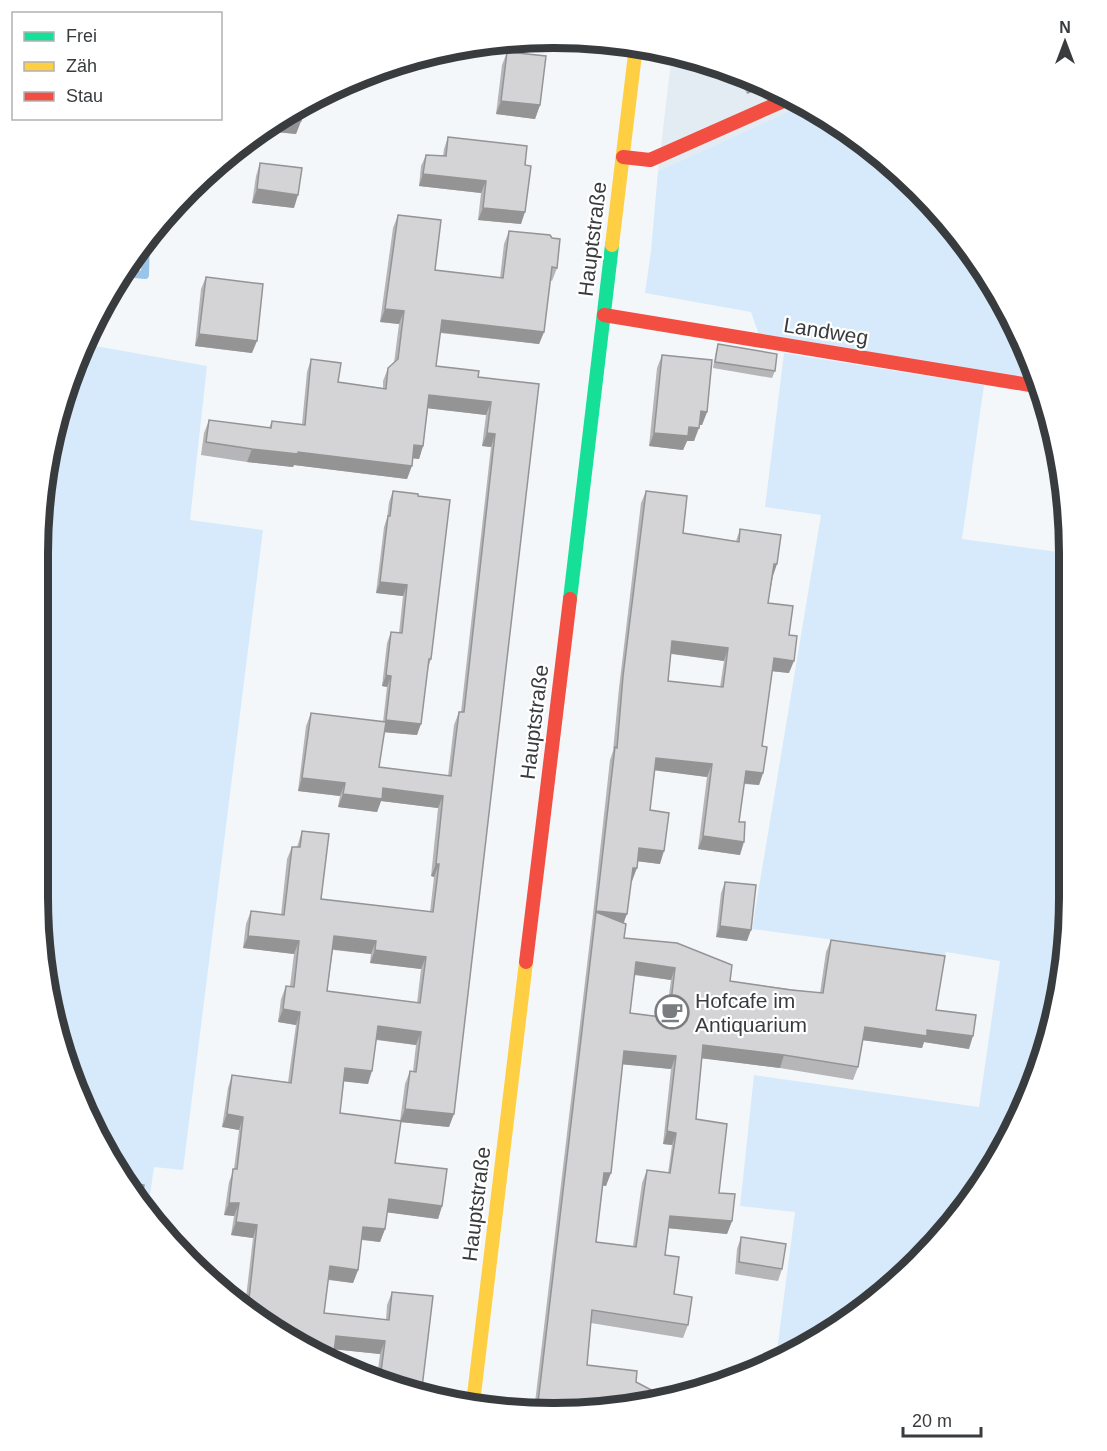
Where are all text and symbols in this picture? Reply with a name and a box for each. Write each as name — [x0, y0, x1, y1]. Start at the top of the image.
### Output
legend — [12, 12, 222, 120]
north arrow — [1035, 12, 1095, 72]
text: N — [1059, 19, 1071, 36]
text: Frei — [66, 26, 97, 46]
text: Zäh — [66, 56, 97, 76]
text: Stau — [66, 86, 103, 106]
street label: Hauptstraße — [574, 180, 610, 298]
street label: Landweg — [782, 313, 870, 349]
street label: Hauptstraße — [516, 663, 552, 781]
place label: Hofcafe im Antiquarium — [695, 989, 807, 1036]
cafe icon: Hofcafe im Antiquarium — [654, 994, 690, 1030]
street label: Hauptstraße — [458, 1145, 494, 1263]
scale bar — [903, 1400, 981, 1438]
text: 20 m — [912, 1411, 952, 1431]

